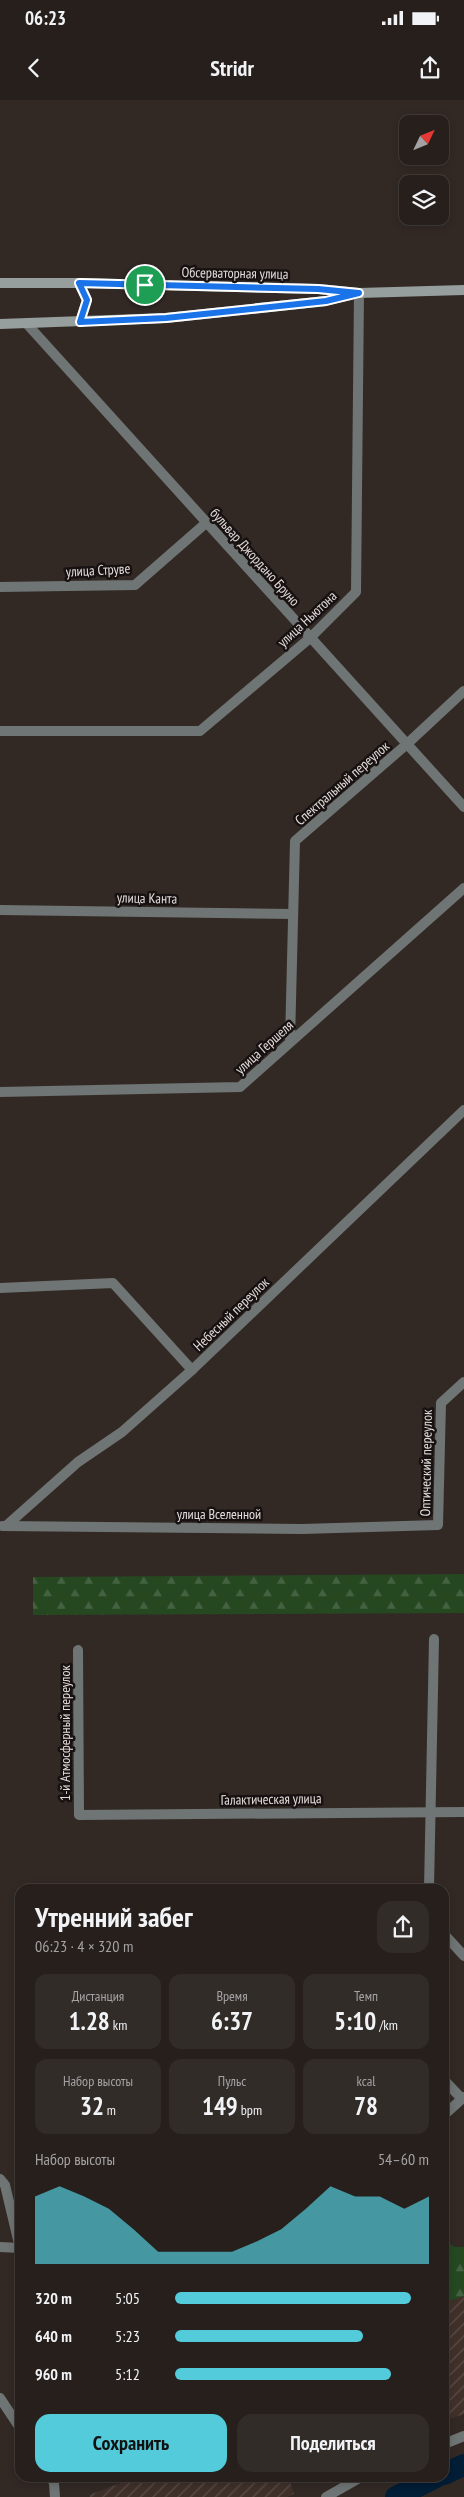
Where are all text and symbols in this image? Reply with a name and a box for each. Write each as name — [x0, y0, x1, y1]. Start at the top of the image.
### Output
text: 06:23 — [25, 6, 66, 30]
icon: back — [20, 54, 48, 82]
text: Stridr — [210, 54, 254, 82]
icon: share — [416, 54, 444, 82]
north arrow — [399, 115, 449, 165]
map controls — [399, 115, 449, 225]
button: layers — [399, 175, 449, 225]
street label: Обсерваторная улица — [181, 263, 289, 283]
pin — [124, 264, 166, 306]
icon: arrive — [131, 271, 159, 299]
street label: бульвар Джордано Бруно — [206, 504, 304, 610]
street label: улица Струве — [65, 559, 131, 581]
street label: улица Ньютона — [274, 587, 340, 651]
street label: Спектральный переулок — [291, 737, 393, 829]
street label: улица Канта — [117, 888, 177, 908]
street label: улица Гершеля — [231, 1016, 297, 1078]
street label: Небесный переулок — [189, 1273, 273, 1355]
street label: Оптический переулок — [416, 1409, 436, 1517]
street label: улица Вселенной — [177, 1505, 261, 1523]
street label: 1-й Атмосферный переулок — [56, 1664, 74, 1801]
street label: Галактическая улица — [220, 1789, 322, 1809]
text: Утренний забег — [35, 1898, 193, 1935]
button: share — [377, 1901, 429, 1953]
text: 06:23 · 4 × 320 m — [35, 1936, 133, 1956]
text: Дистанция — [72, 1987, 124, 2005]
text: Время — [216, 1987, 248, 2005]
text: Темп — [354, 1987, 378, 2005]
text: 1.28 — [69, 2005, 110, 2037]
text: 6:37 — [211, 2005, 253, 2037]
text: 5:10 — [334, 2005, 376, 2037]
text: km — [110, 2016, 127, 2034]
text: /km — [376, 2016, 398, 2034]
text: Набор высоты — [63, 2072, 133, 2090]
text: Пульс — [218, 2072, 246, 2090]
text: kcal — [356, 2072, 376, 2090]
text: 32 — [80, 2090, 104, 2122]
text: 149 — [202, 2090, 238, 2122]
text: 78 — [354, 2090, 378, 2122]
text: m — [104, 2101, 116, 2119]
text: bpm — [238, 2101, 262, 2119]
text: Набор высоты — [35, 2149, 115, 2169]
text: 54–60 m — [378, 2149, 429, 2169]
text: 320 m — [35, 2288, 72, 2308]
text: 5:05 — [115, 2288, 140, 2308]
text: 640 m — [35, 2326, 72, 2346]
text: 5:23 — [115, 2326, 140, 2346]
text: 960 m — [35, 2364, 72, 2384]
text: 5:12 — [115, 2364, 140, 2384]
button: Сохранить — [35, 2414, 227, 2472]
button: Поделиться — [237, 2414, 429, 2472]

